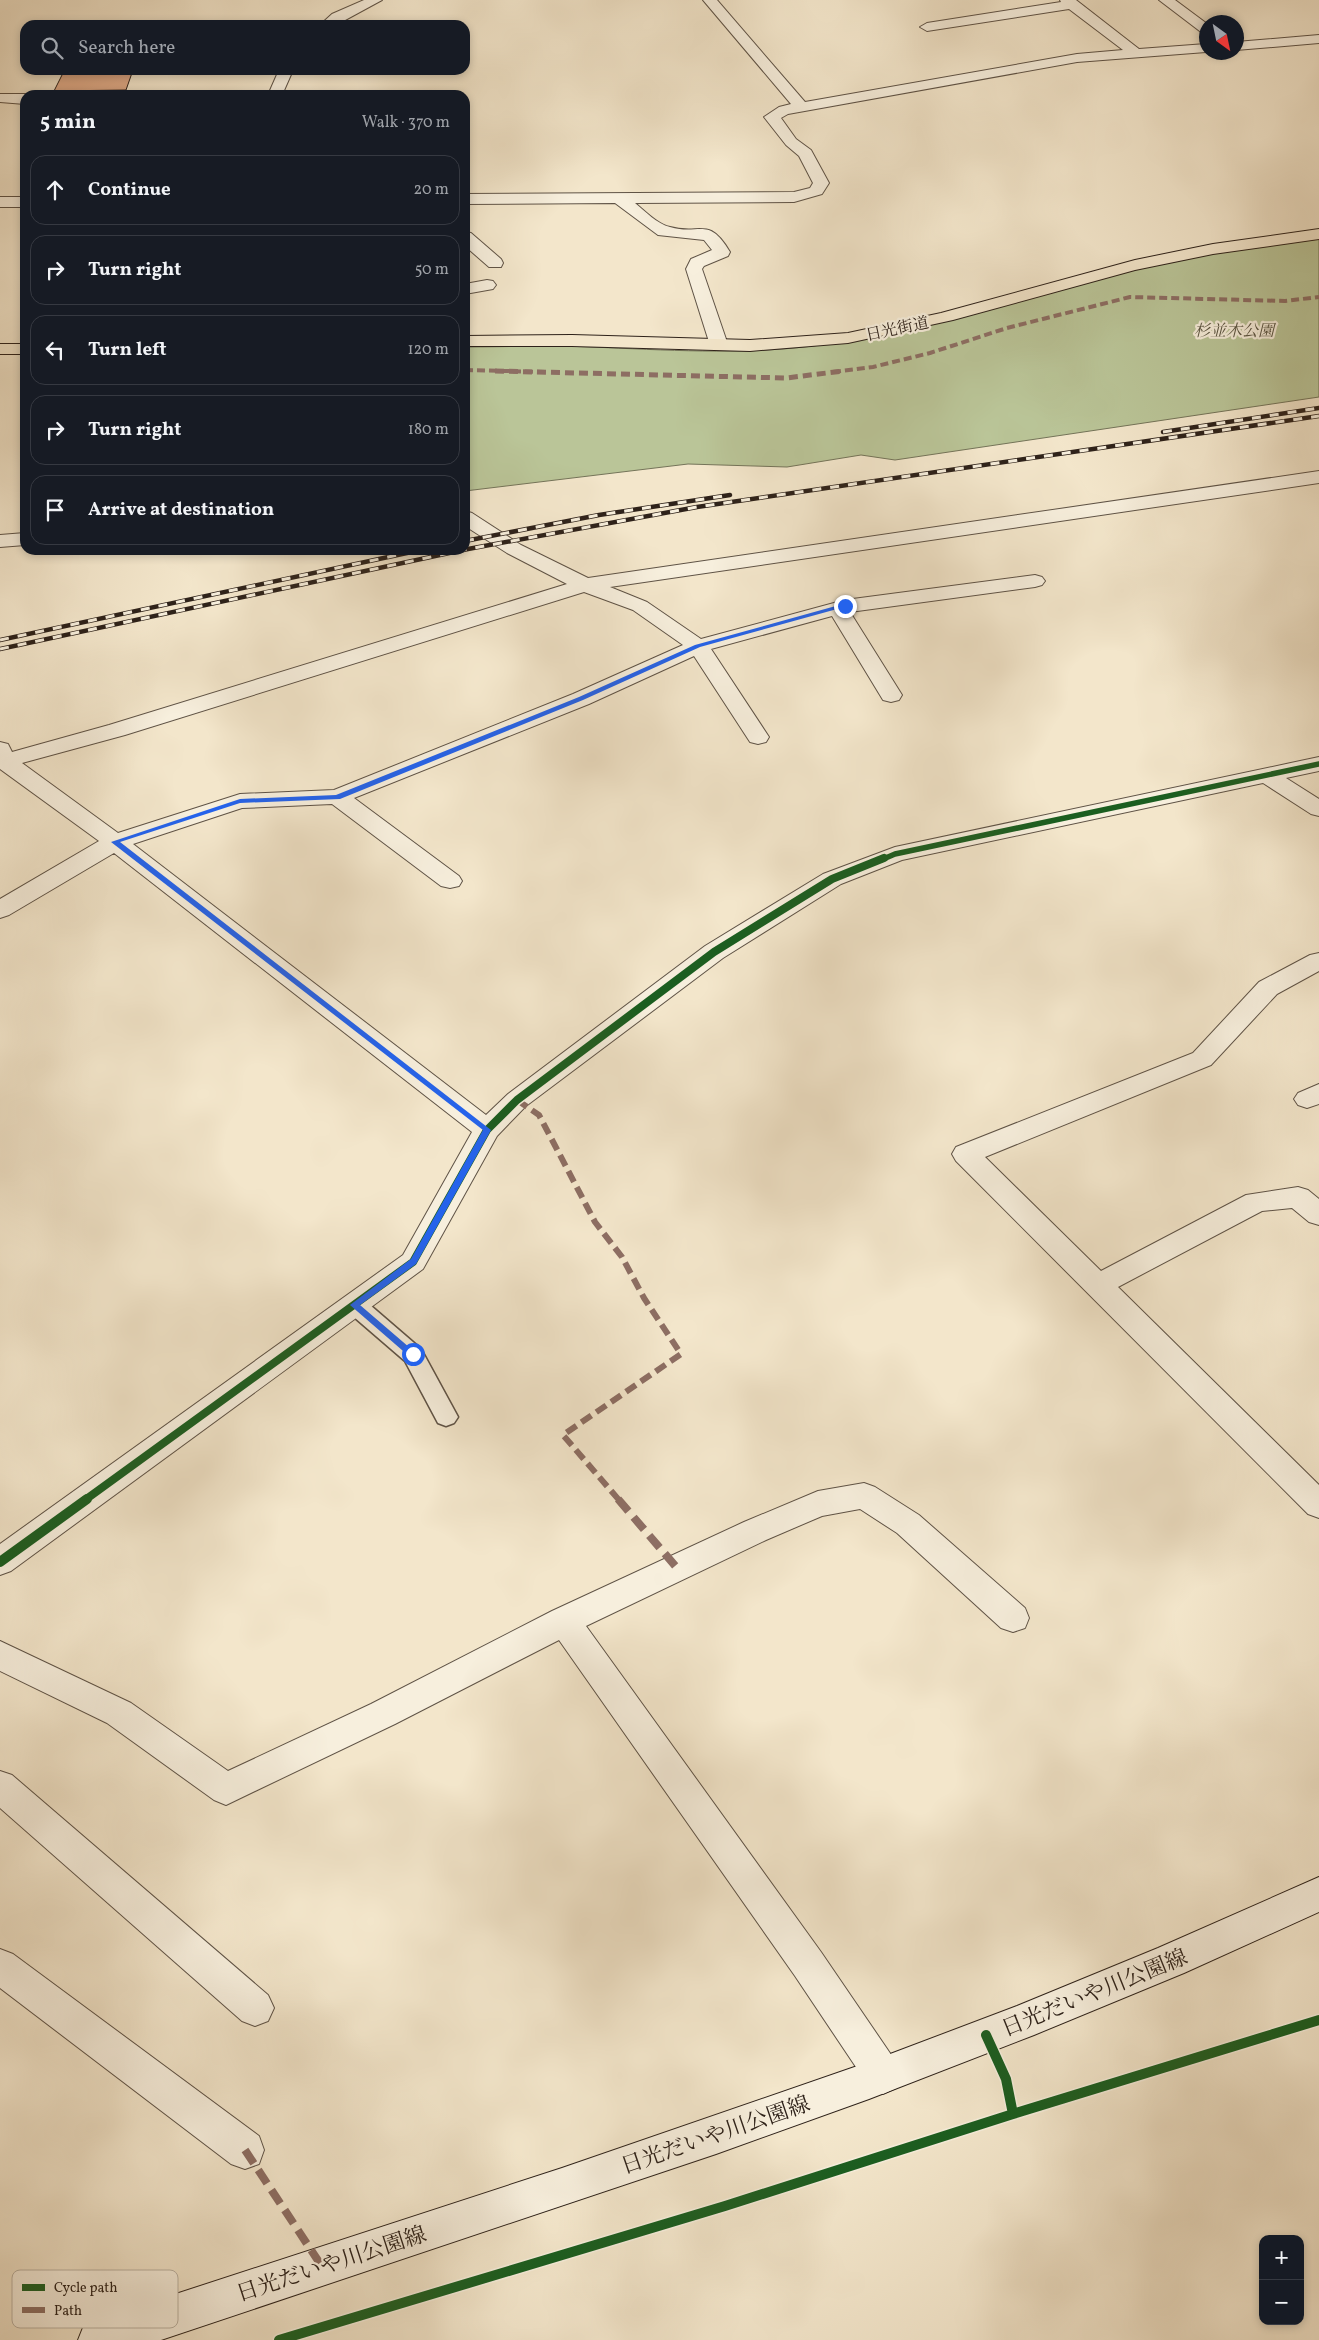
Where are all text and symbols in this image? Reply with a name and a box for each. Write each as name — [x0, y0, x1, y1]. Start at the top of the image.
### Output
north arrow — [1199, 15, 1244, 60]
search box — [20, 20, 470, 75]
icon: search — [38, 34, 66, 62]
text: Search here — [78, 35, 175, 61]
text: 5 min — [40, 108, 96, 137]
text: Walk · 370 m — [362, 112, 450, 134]
icon: ahead — [41, 176, 69, 204]
text: Continue — [88, 177, 171, 203]
text: 20 m — [414, 179, 449, 201]
icon: right — [41, 256, 69, 284]
text: Turn right — [88, 257, 181, 283]
text: 50 m — [415, 259, 449, 281]
street label: 日光街道 — [864, 313, 931, 347]
park label: 杉並木公園 — [1194, 321, 1277, 343]
icon: left — [41, 336, 69, 364]
text: Turn left — [88, 337, 167, 363]
text: 120 m — [407, 339, 449, 361]
icon: right — [41, 416, 69, 444]
text: Turn right — [88, 417, 181, 443]
text: 180 m — [408, 419, 449, 441]
icon: arrive — [41, 496, 69, 524]
text: Arrive at destination — [88, 497, 274, 523]
route end — [834, 595, 857, 618]
route start — [402, 1343, 425, 1366]
street label: 日光だいや川公園線 — [997, 1943, 1193, 2046]
street label: 日光だいや川公園線 — [617, 2089, 814, 2183]
street label: 日光だいや川公園線 — [233, 2220, 431, 2311]
map controls — [1259, 2235, 1304, 2325]
button: + — [1259, 2235, 1304, 2280]
legend — [12, 2270, 178, 2328]
text: Cycle path — [54, 2279, 118, 2298]
button: − — [1259, 2280, 1304, 2325]
text: Path — [54, 2302, 82, 2321]

